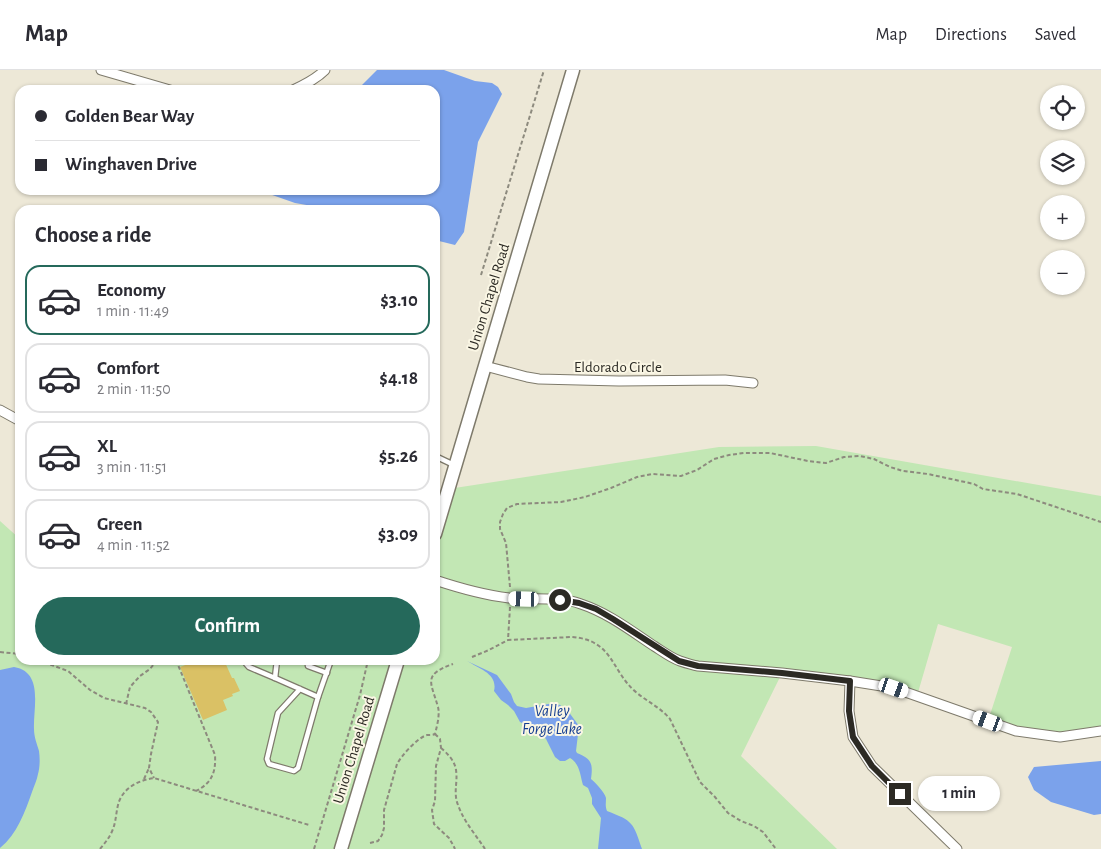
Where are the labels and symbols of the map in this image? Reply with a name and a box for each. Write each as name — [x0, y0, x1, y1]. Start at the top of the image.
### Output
street label: Union Chapel Road — [466, 242, 512, 352]
street label: Eldorado Circle — [574, 360, 662, 375]
route start — [549, 589, 571, 611]
car — [508, 591, 539, 607]
car — [877, 676, 910, 700]
street label: Union Chapel Road — [331, 695, 377, 805]
water label: Valley Forge Lake — [522, 703, 582, 737]
car — [971, 709, 1004, 733]
callout: 1 min — [918, 776, 1000, 812]
route end — [889, 783, 911, 805]

